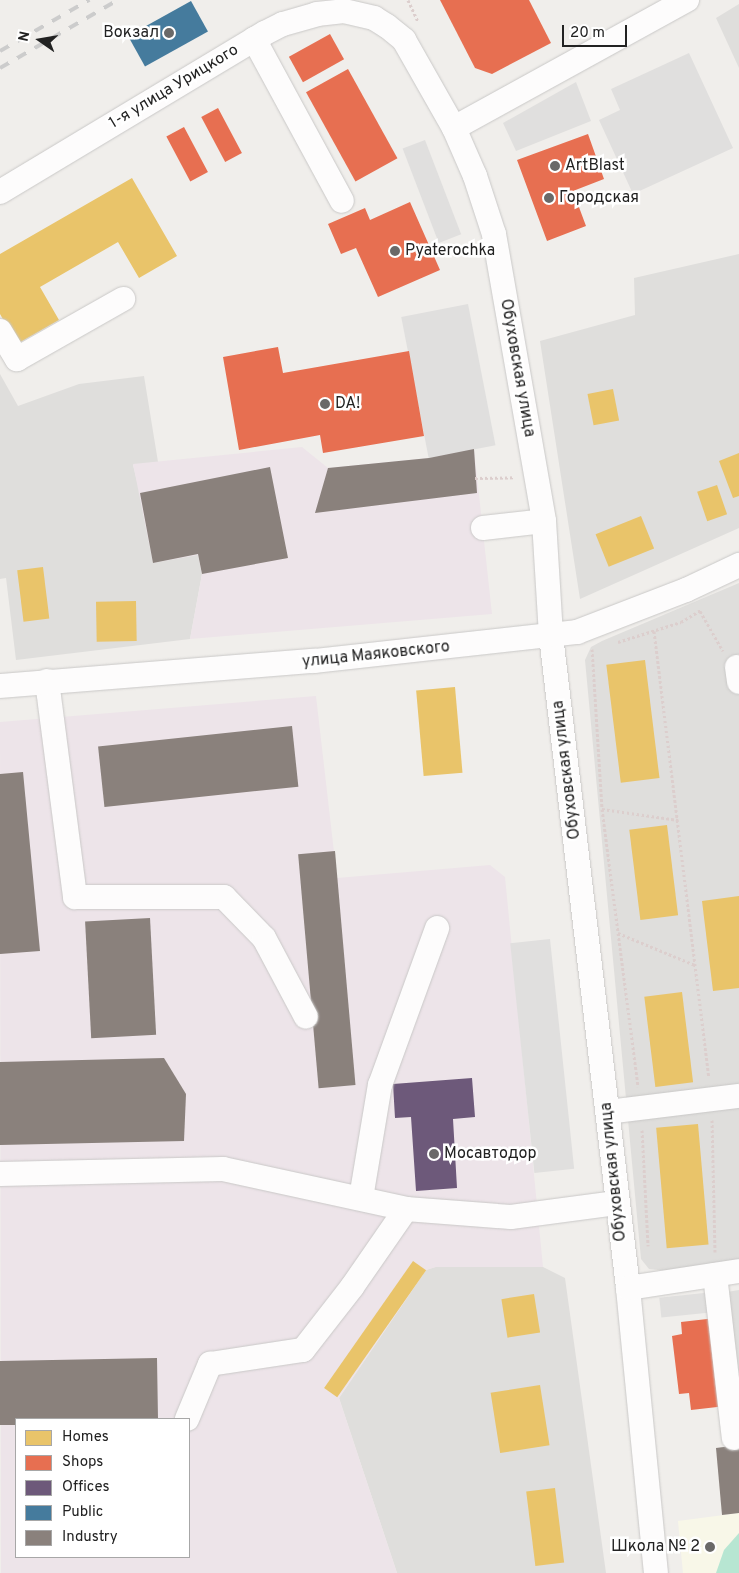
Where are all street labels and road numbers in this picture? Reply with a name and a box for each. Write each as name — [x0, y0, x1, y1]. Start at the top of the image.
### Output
street label: 1-я улица Урицкого — [106, 41, 242, 133]
street label: Обуховская улица — [495, 297, 539, 439]
street label: улица Маяковского — [301, 638, 451, 672]
street label: Обуховская улица — [549, 699, 585, 841]
street label: Обуховская улица — [597, 1101, 631, 1243]

